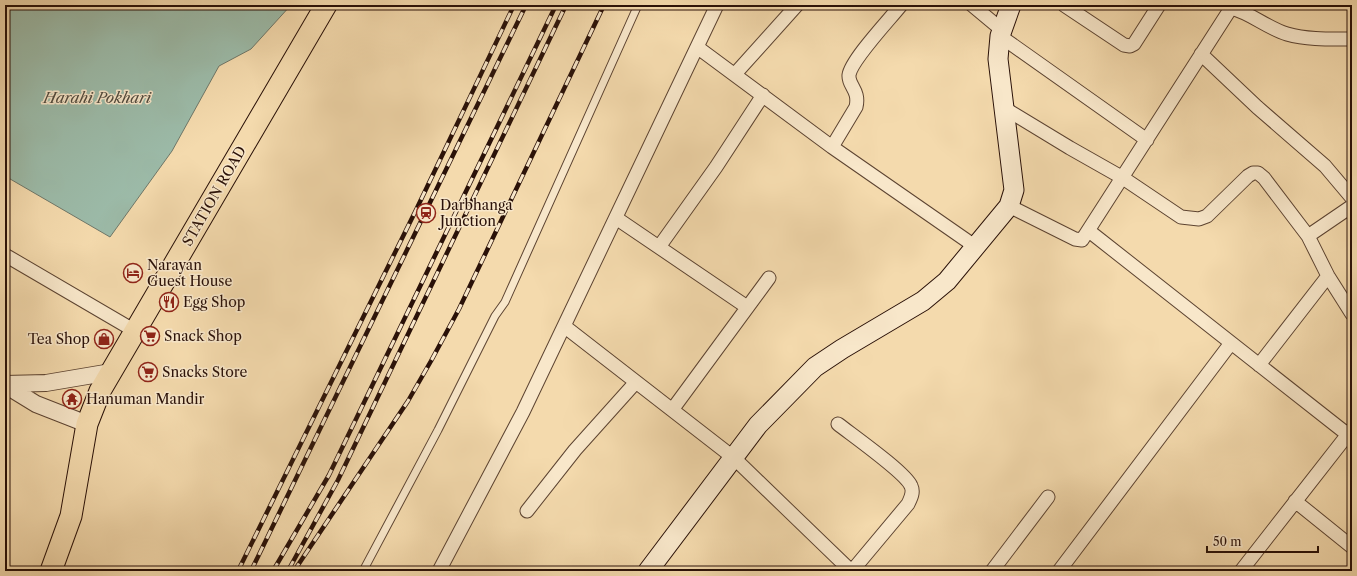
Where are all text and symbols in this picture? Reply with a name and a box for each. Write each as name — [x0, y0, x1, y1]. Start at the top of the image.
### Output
water label: Harahi Pokhari — [42, 88, 152, 107]
street label: STATION ROAD — [178, 143, 250, 249]
place label: Darbhanga Junction — [438, 196, 513, 230]
station icon: Darbhanga Junction — [415, 202, 437, 224]
place label: Narayan Guest House — [147, 256, 232, 290]
hotel icon: Narayan Guest House — [122, 262, 144, 284]
restaurant icon: Egg Shop — [158, 291, 180, 313]
place label: Egg Shop — [183, 293, 245, 311]
supermarket icon: Snack Shop — [139, 325, 161, 347]
place label: Snack Shop — [164, 327, 242, 345]
shop icon: Tea Shop — [93, 328, 115, 350]
place label: Tea Shop — [28, 330, 90, 348]
supermarket icon: Snacks Store — [137, 361, 159, 383]
place label: Snacks Store — [162, 363, 247, 381]
temple icon: Hanuman Mandir — [61, 388, 83, 410]
place label: Hanuman Mandir — [86, 390, 205, 408]
scale bar — [1207, 528, 1318, 554]
text: 50 m — [1213, 534, 1242, 549]

